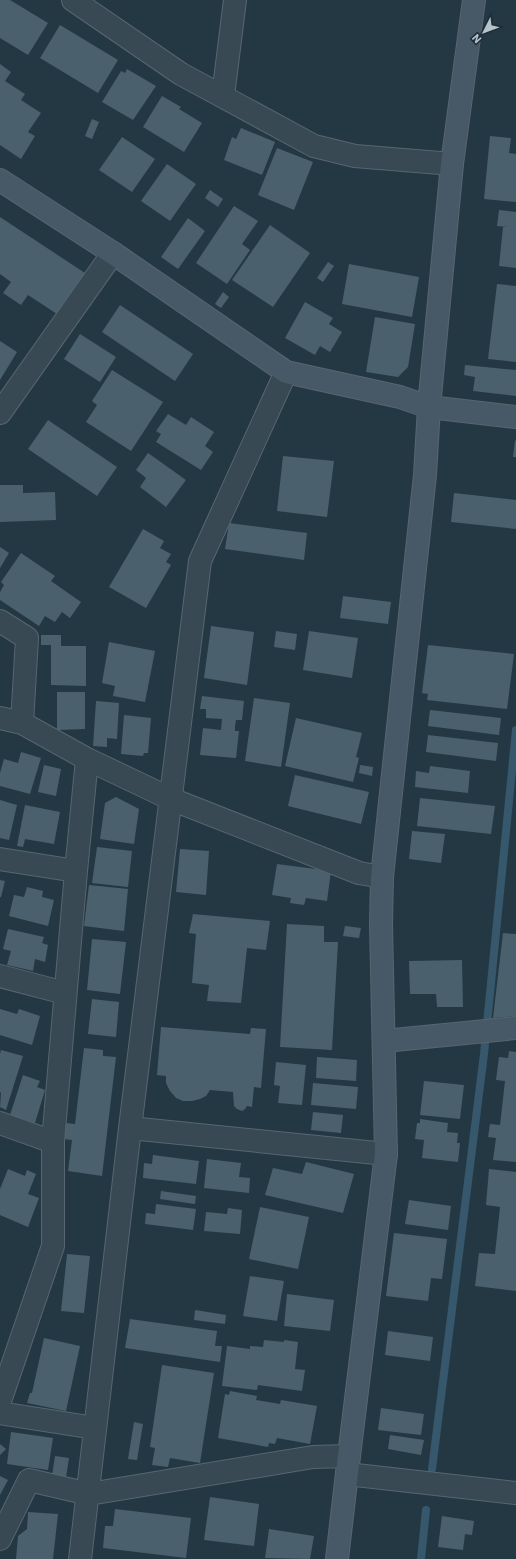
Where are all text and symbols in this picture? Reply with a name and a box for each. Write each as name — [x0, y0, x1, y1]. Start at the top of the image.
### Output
north arrow — [464, 12, 504, 52]
text: N — [469, 31, 484, 46]

